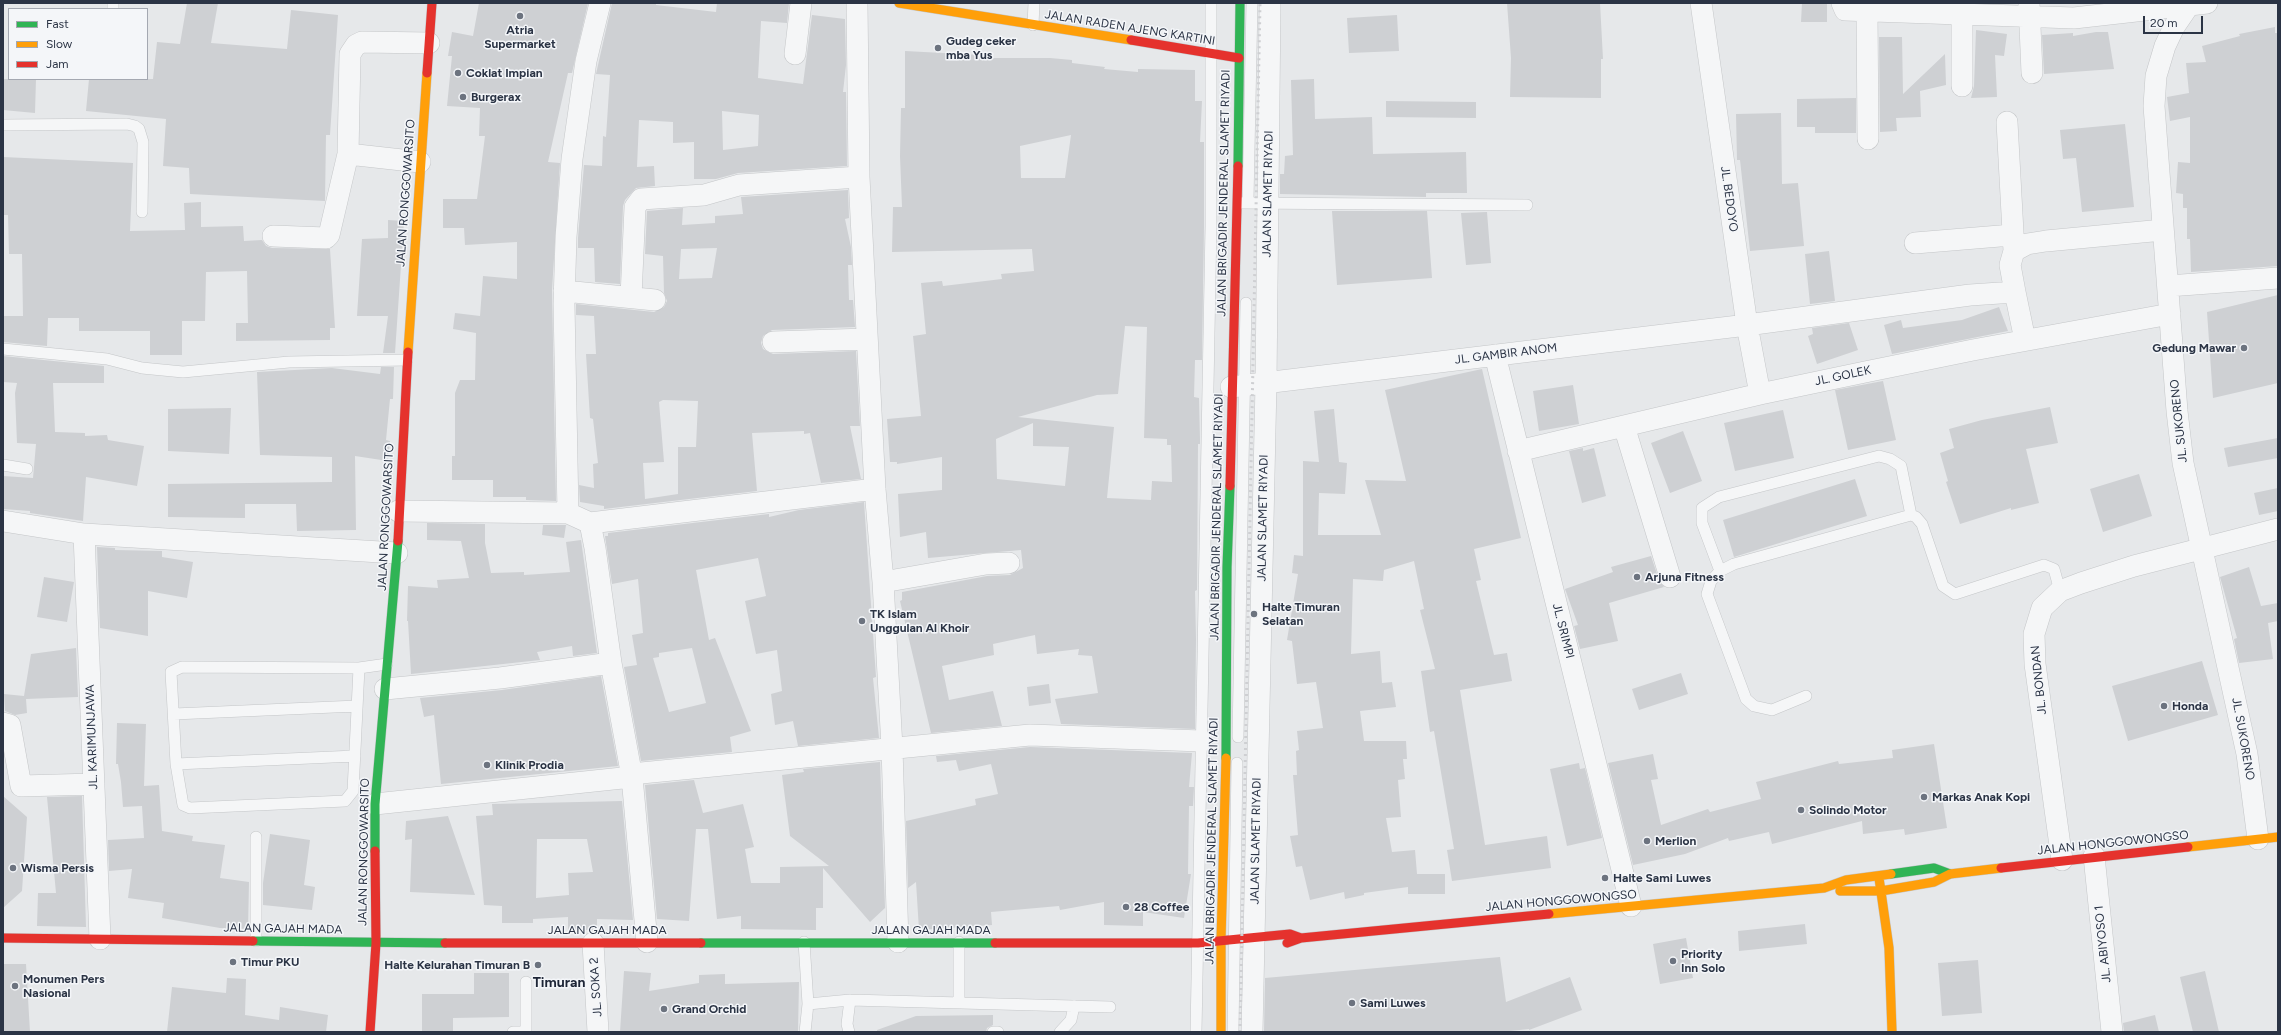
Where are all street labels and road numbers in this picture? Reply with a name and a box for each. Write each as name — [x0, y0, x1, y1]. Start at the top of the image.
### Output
street label: JALAN RADEN AJENG KARTINI — [1044, 7, 1216, 49]
street label: JALAN BRIGADIR JENDERAL SLAMET RIYADI — [1215, 69, 1233, 317]
street label: JALAN RONGGOWARSITO — [394, 119, 418, 267]
street label: JALAN SLAMET RIYADI — [1260, 130, 1276, 258]
street label: JL. BEDOYO — [1717, 165, 1741, 233]
street label: JL. GAMBIR ANOM — [1454, 341, 1558, 367]
street label: JL. GOLEK — [1814, 363, 1872, 389]
street label: JL. SUKORENO — [2167, 379, 2191, 463]
street label: JALAN BRIGADIR JENDERAL SLAMET RIYADI — [1208, 393, 1226, 641]
street label: JALAN RONGGOWARSITO — [375, 443, 397, 591]
street label: JALAN SLAMET RIYADI — [1255, 454, 1271, 582]
street label: JL. SRIMPI — [1549, 602, 1577, 660]
street label: JL. BONDAN — [2028, 645, 2050, 715]
street label: JL. KARIMUNJAWA — [83, 684, 101, 790]
street label: JL. SUKORENO — [2229, 697, 2257, 781]
street label: JALAN BRIGADIR JENDERAL SLAMET RIYADI — [1203, 717, 1221, 965]
street label: JALAN SLAMET RIYADI — [1248, 777, 1264, 905]
street label: JALAN RONGGOWARSITO — [356, 778, 372, 926]
street label: JALAN HONGGOWONGSO — [2037, 828, 2189, 858]
street label: JALAN HONGGOWONGSO — [1485, 887, 1637, 915]
street label: JL. ABIYOSO 1 — [2092, 905, 2114, 983]
street label: JALAN GAJAH MADA — [223, 921, 343, 937]
street label: JALAN GAJAH MADA — [547, 923, 667, 937]
street label: JALAN GAJAH MADA — [871, 923, 991, 937]
street label: JL. SOKA 2 — [587, 957, 605, 1017]

